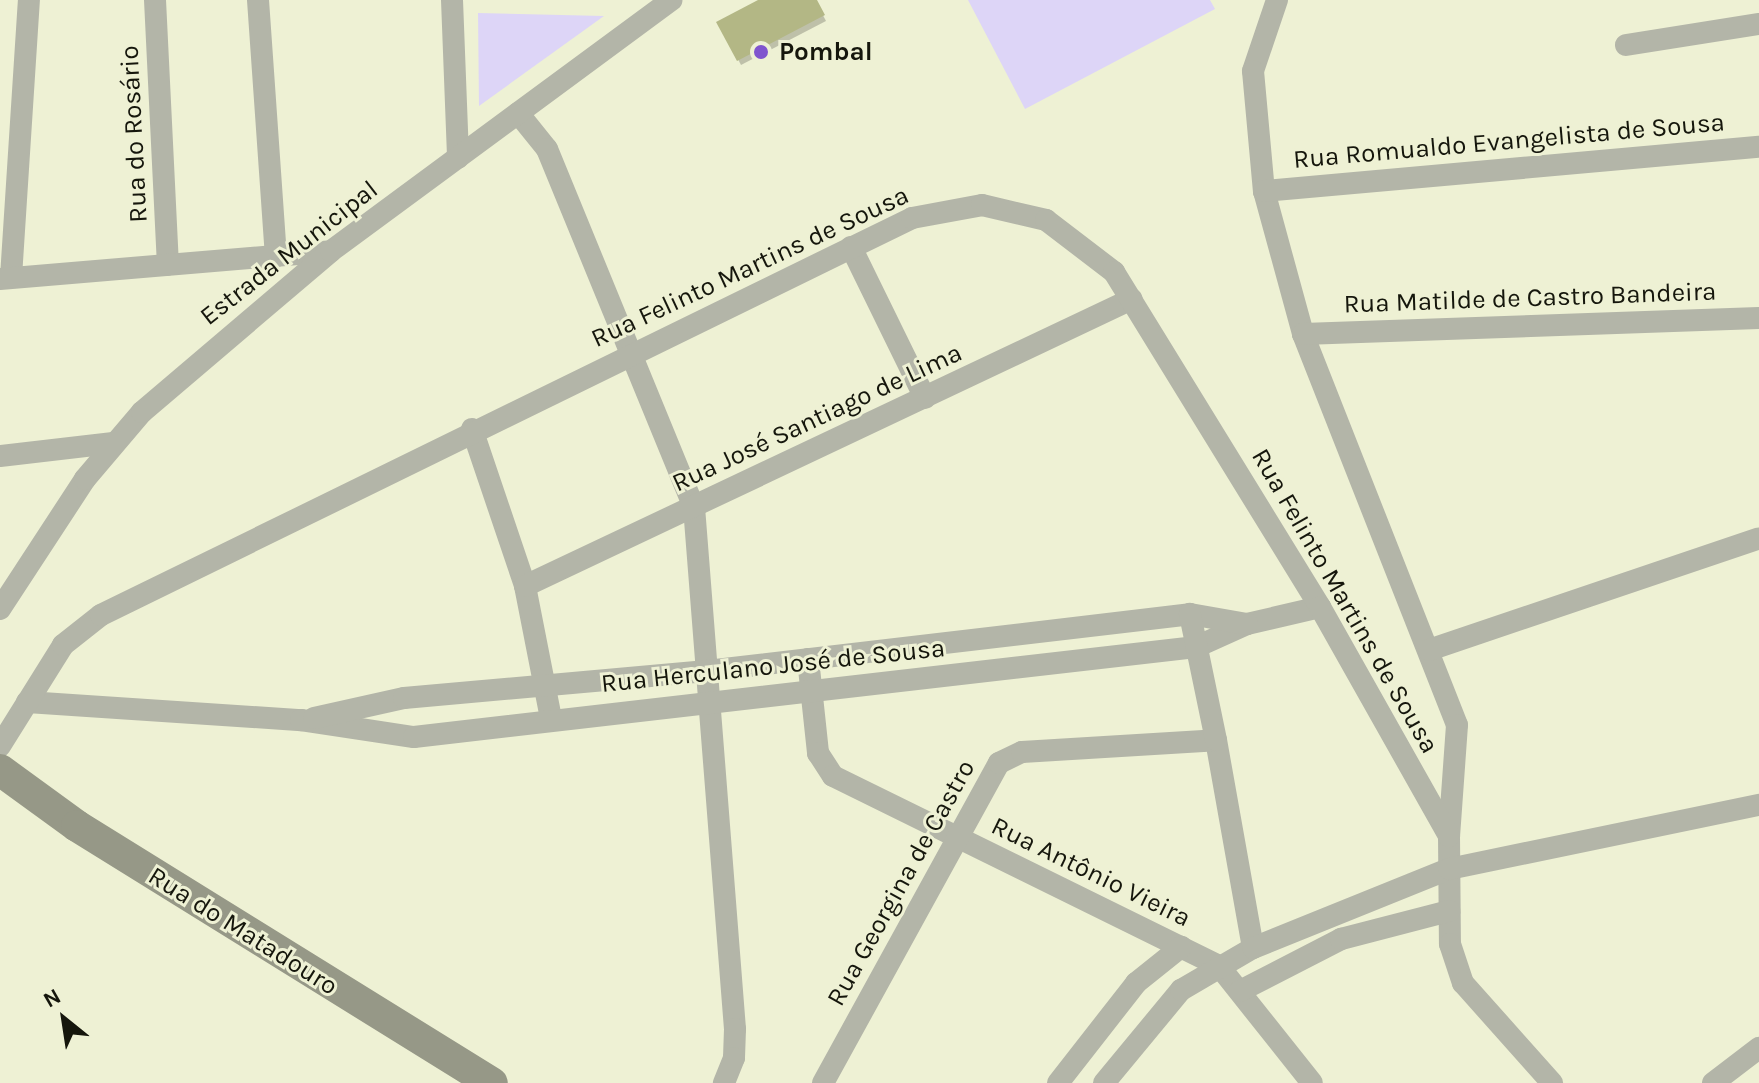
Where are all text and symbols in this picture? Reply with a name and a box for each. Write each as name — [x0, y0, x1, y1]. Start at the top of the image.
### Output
place label: Pombal — [779, 36, 873, 68]
marker: Pombal — [750, 41, 772, 63]
street label: Rua do Rosário — [114, 45, 154, 223]
street label: Rua Romualdo Evangelista de Sousa — [1292, 107, 1726, 175]
street label: Estrada Municipal — [194, 174, 384, 332]
street label: Rua Felinto Martins de Sousa — [586, 180, 914, 354]
street label: Rua Matilde de Castro Bandeira — [1343, 276, 1717, 320]
street label: Rua José Santiago de Lima — [667, 337, 967, 499]
street label: Rua Felinto Martins de Sousa — [1245, 443, 1445, 759]
street label: Rua Herculano José de Sousa — [600, 632, 946, 700]
street label: Rua Georgina de Castro — [820, 755, 982, 1011]
street label: Rua Antônio Vieira — [986, 810, 1196, 934]
street label: Rua do Matadouro — [143, 860, 343, 1002]
north arrow — [24, 979, 104, 1059]
text: N — [39, 983, 65, 1013]

